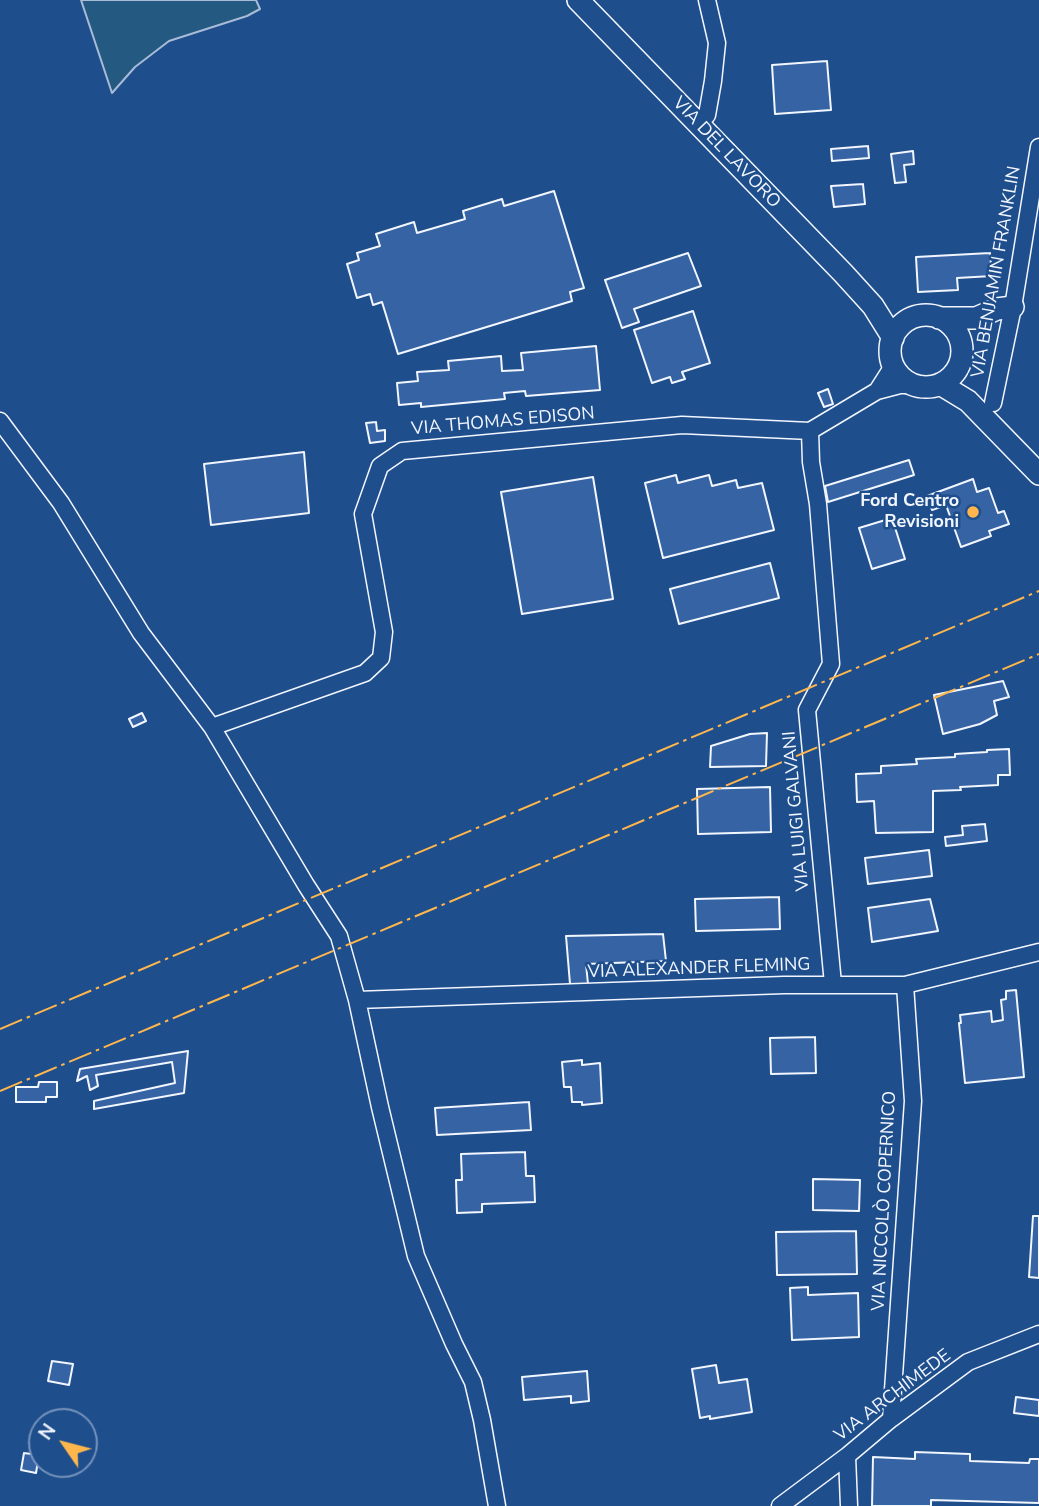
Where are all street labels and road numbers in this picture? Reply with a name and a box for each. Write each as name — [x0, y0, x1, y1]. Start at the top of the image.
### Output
street label: VIA DEL LAVORO — [667, 93, 785, 213]
street label: VIA BENJAMIN FRANKLIN — [968, 164, 1026, 380]
street label: VIA THOMAS EDISON — [410, 403, 596, 441]
street label: VIA LUIGI GALVANI — [779, 730, 815, 892]
street label: VIA ALEXANDER FLEMING — [587, 954, 811, 984]
street label: VIA NICCOLÒ COPERNICO — [868, 1090, 902, 1312]
street label: VIA ARCHIMEDE — [831, 1345, 955, 1447]

